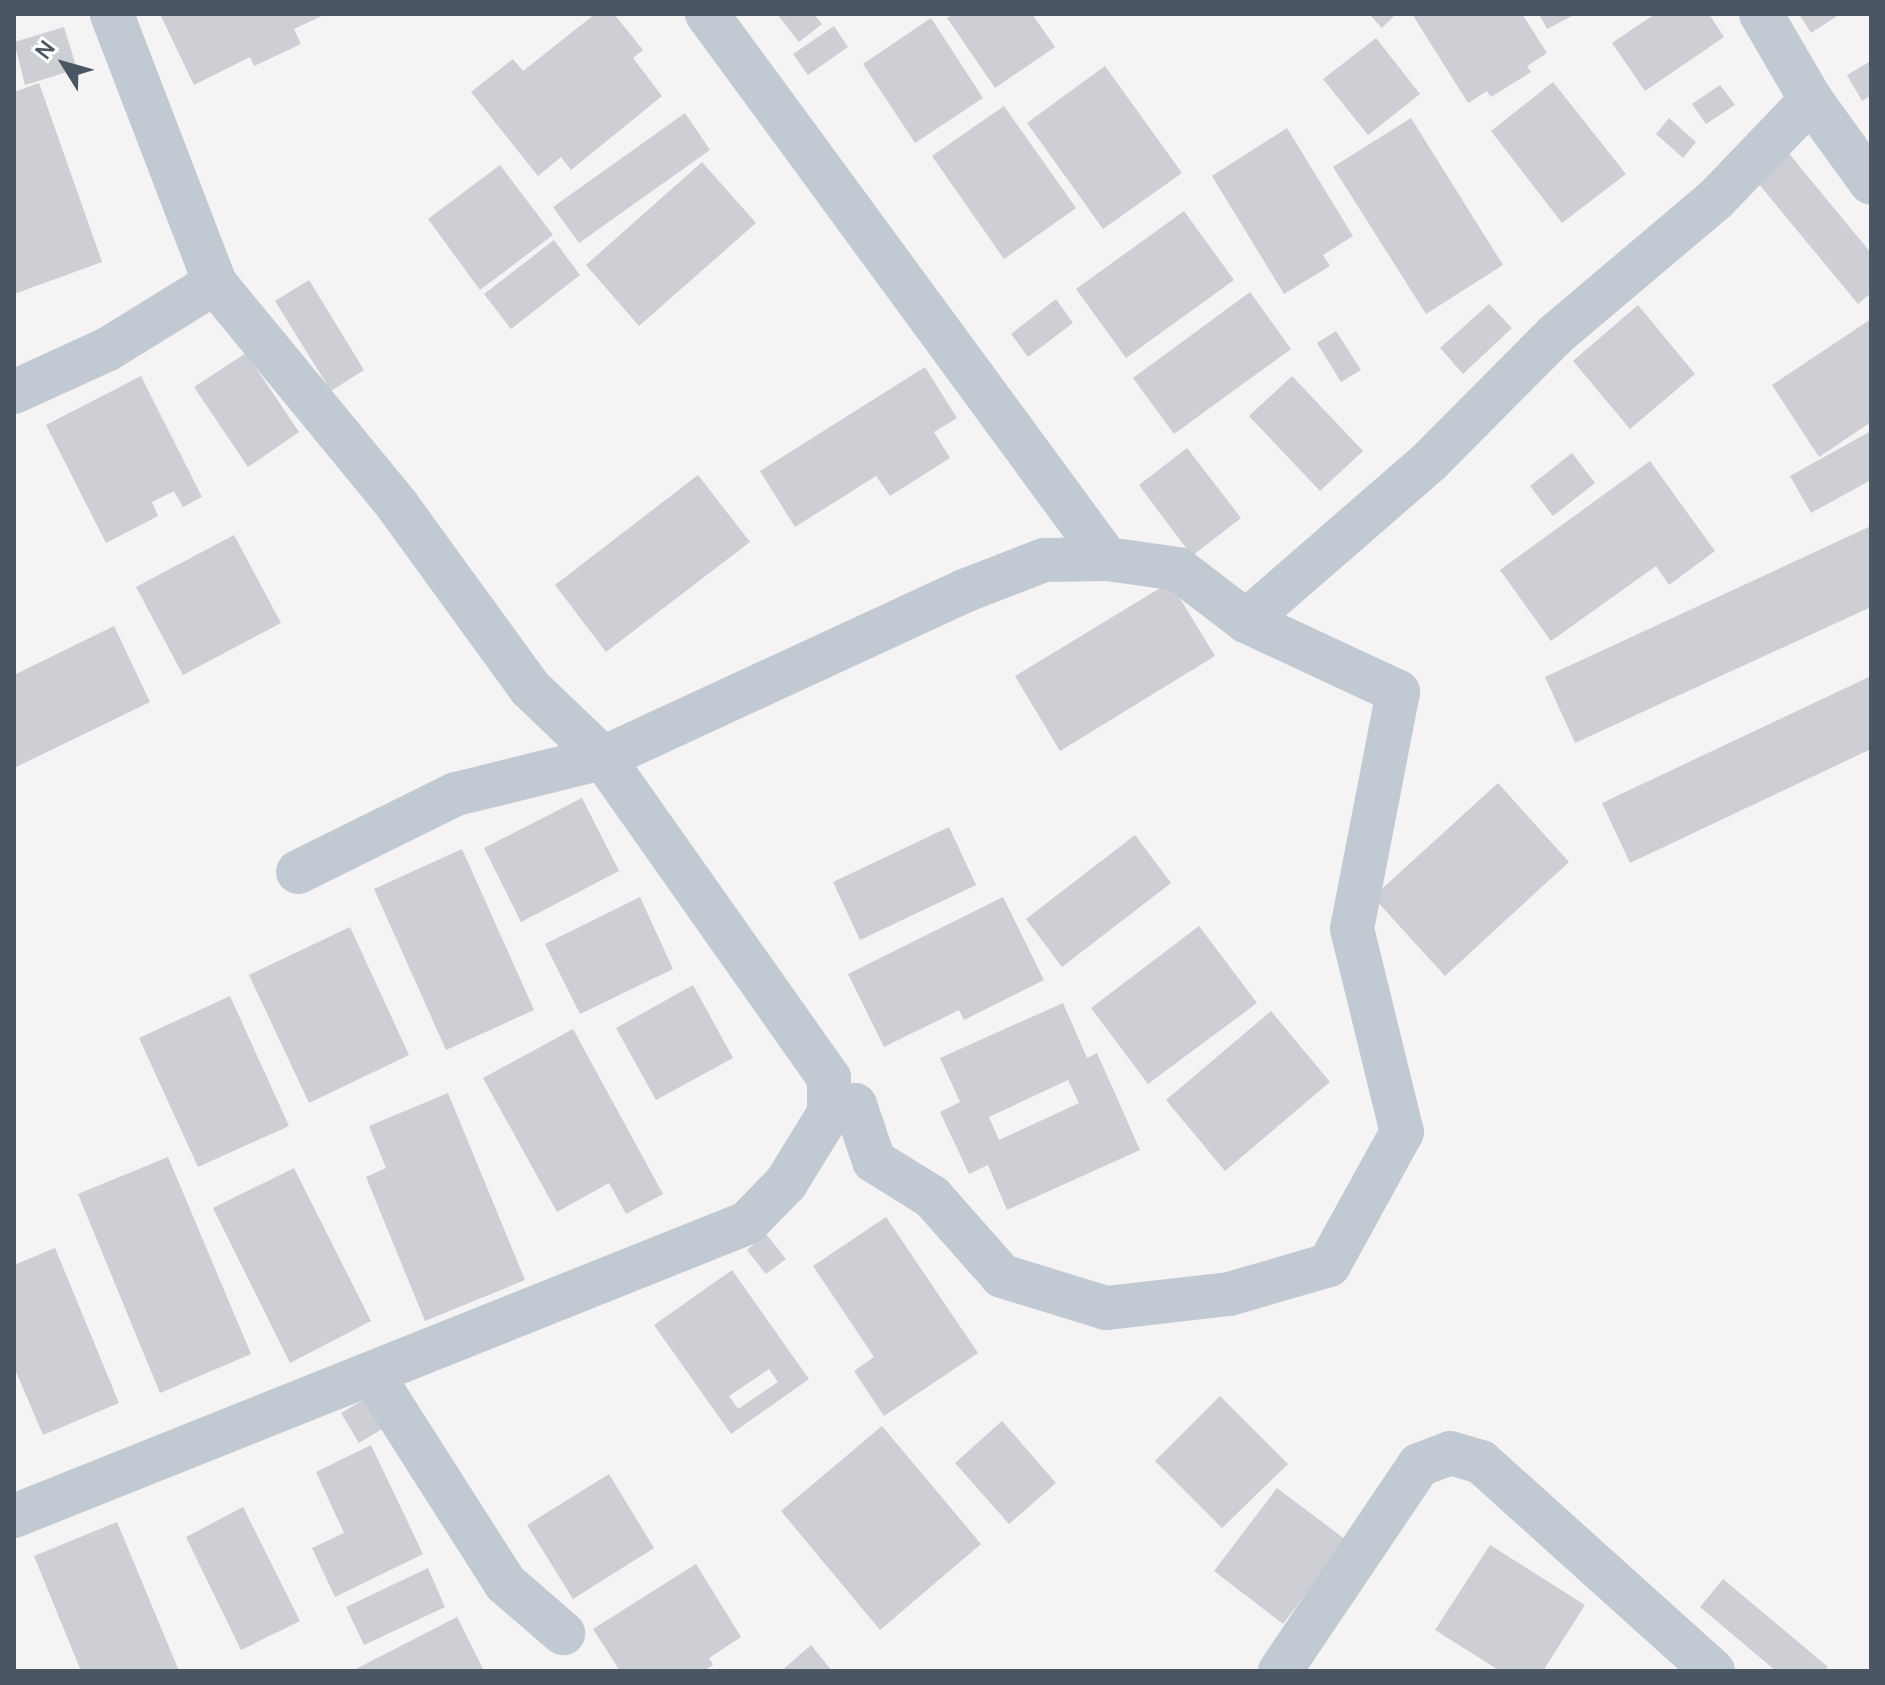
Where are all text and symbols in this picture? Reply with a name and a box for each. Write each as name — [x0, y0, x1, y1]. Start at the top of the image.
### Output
north arrow — [24, 24, 104, 104]
text: N — [28, 34, 62, 65]

